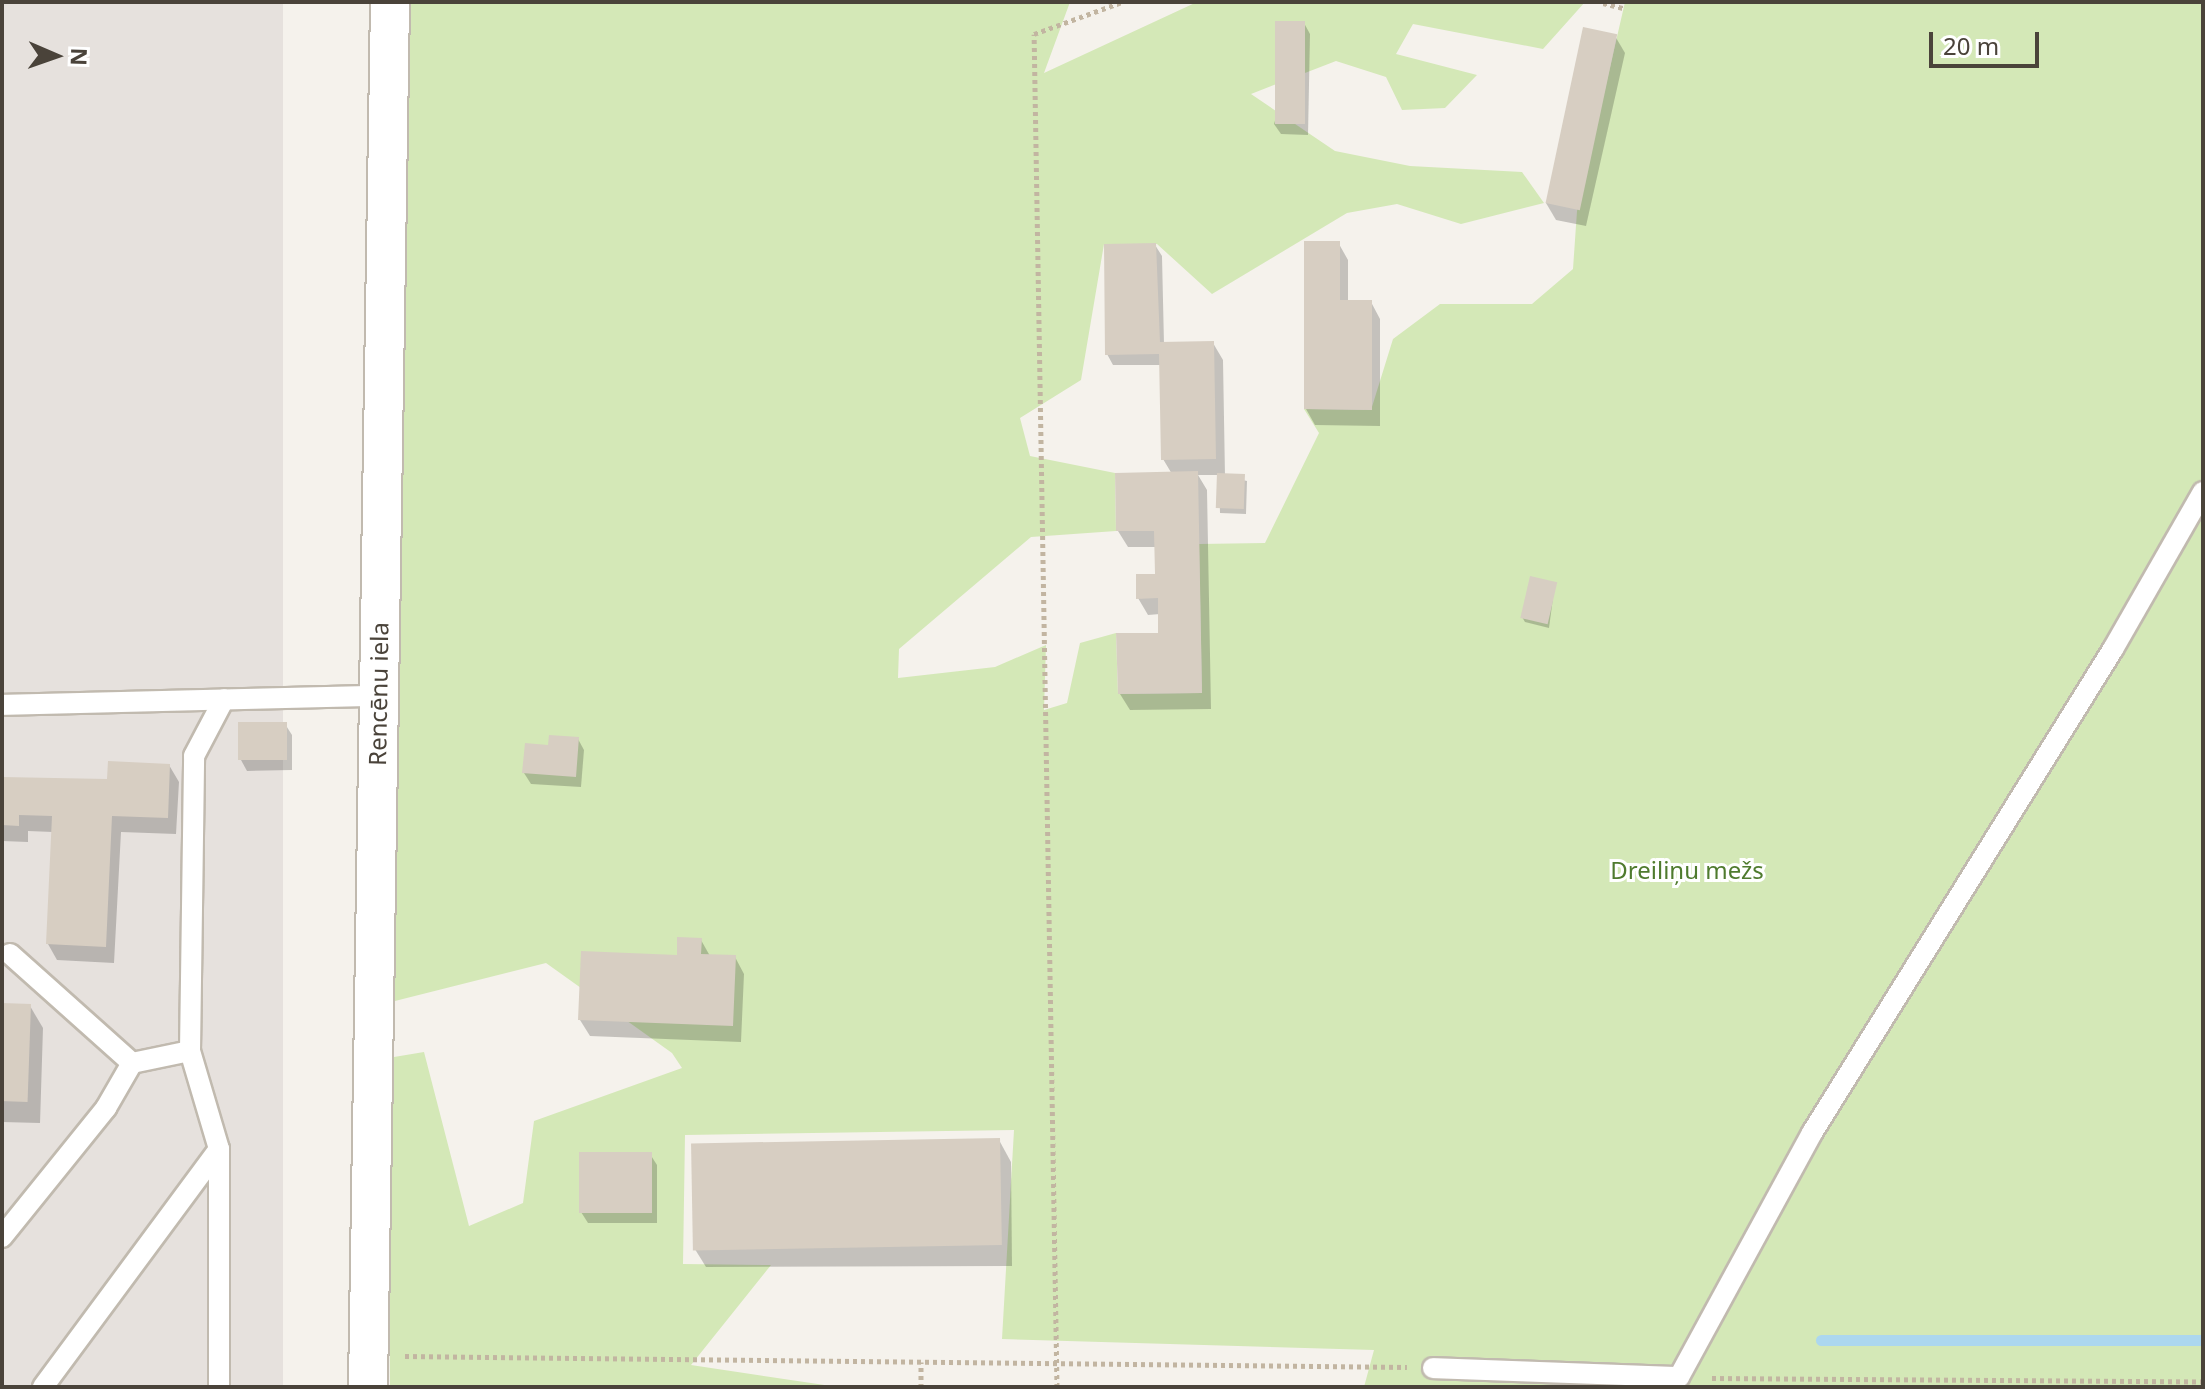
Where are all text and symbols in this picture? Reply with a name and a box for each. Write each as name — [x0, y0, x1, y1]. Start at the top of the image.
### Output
north arrow — [16, 16, 96, 96]
scale bar — [1933, 16, 2043, 66]
text: 20 m — [1943, 29, 1999, 62]
text: N — [65, 47, 95, 66]
street label: Rencēnu iela — [362, 622, 394, 766]
park label: Dreiliņu mežs — [1610, 856, 1764, 884]

